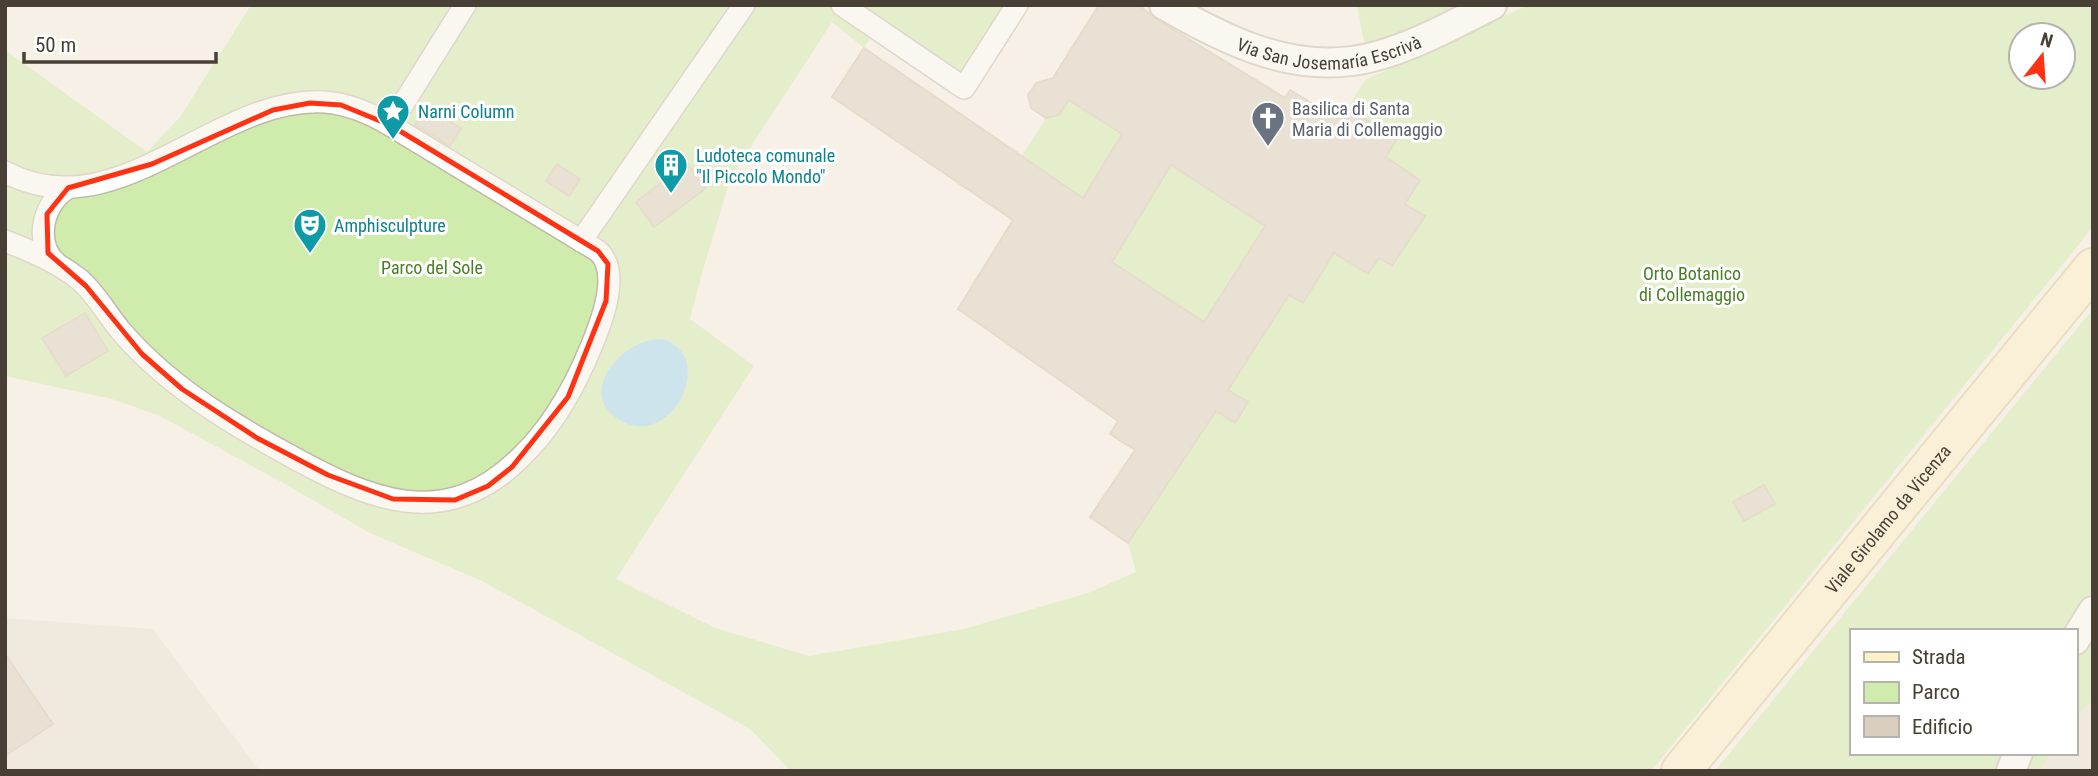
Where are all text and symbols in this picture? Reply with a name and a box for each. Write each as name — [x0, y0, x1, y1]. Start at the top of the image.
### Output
scale bar — [24, 21, 217, 65]
north arrow — [2007, 21, 2077, 91]
street label: Via San Josemaría Escrivà — [1233, 26, 1421, 50]
text: N — [2038, 28, 2056, 53]
text: Via San Josemaría Escrivà — [1234, 31, 1424, 73]
text: 50 m — [35, 33, 76, 57]
place icon: Narni Column — [374, 92, 412, 141]
place label: Basilica di Santa Maria di Collemaggio — [1292, 98, 1443, 140]
church icon: Basilica di Santa Maria di Collemaggio — [1249, 99, 1287, 148]
place label: Narni Column — [418, 101, 515, 122]
place label: Ludoteca comunale "Il Piccolo Mondo" — [696, 145, 835, 187]
building icon: Ludoteca comunale "Il Piccolo Mondo" — [652, 146, 690, 195]
theatre icon: Amphisculpture — [291, 206, 329, 255]
place label: Amphisculpture — [334, 215, 446, 236]
park label: Parco del Sole — [381, 257, 483, 278]
park label: Orto Botanico di Collemaggio — [1639, 263, 1745, 305]
street label: Viale Girolamo da Vicenza — [1820, 440, 1955, 597]
legend — [1850, 629, 2077, 755]
text: Strada — [1912, 645, 1966, 669]
text: Parco — [1912, 680, 1960, 704]
text: Edificio — [1912, 715, 1973, 739]

